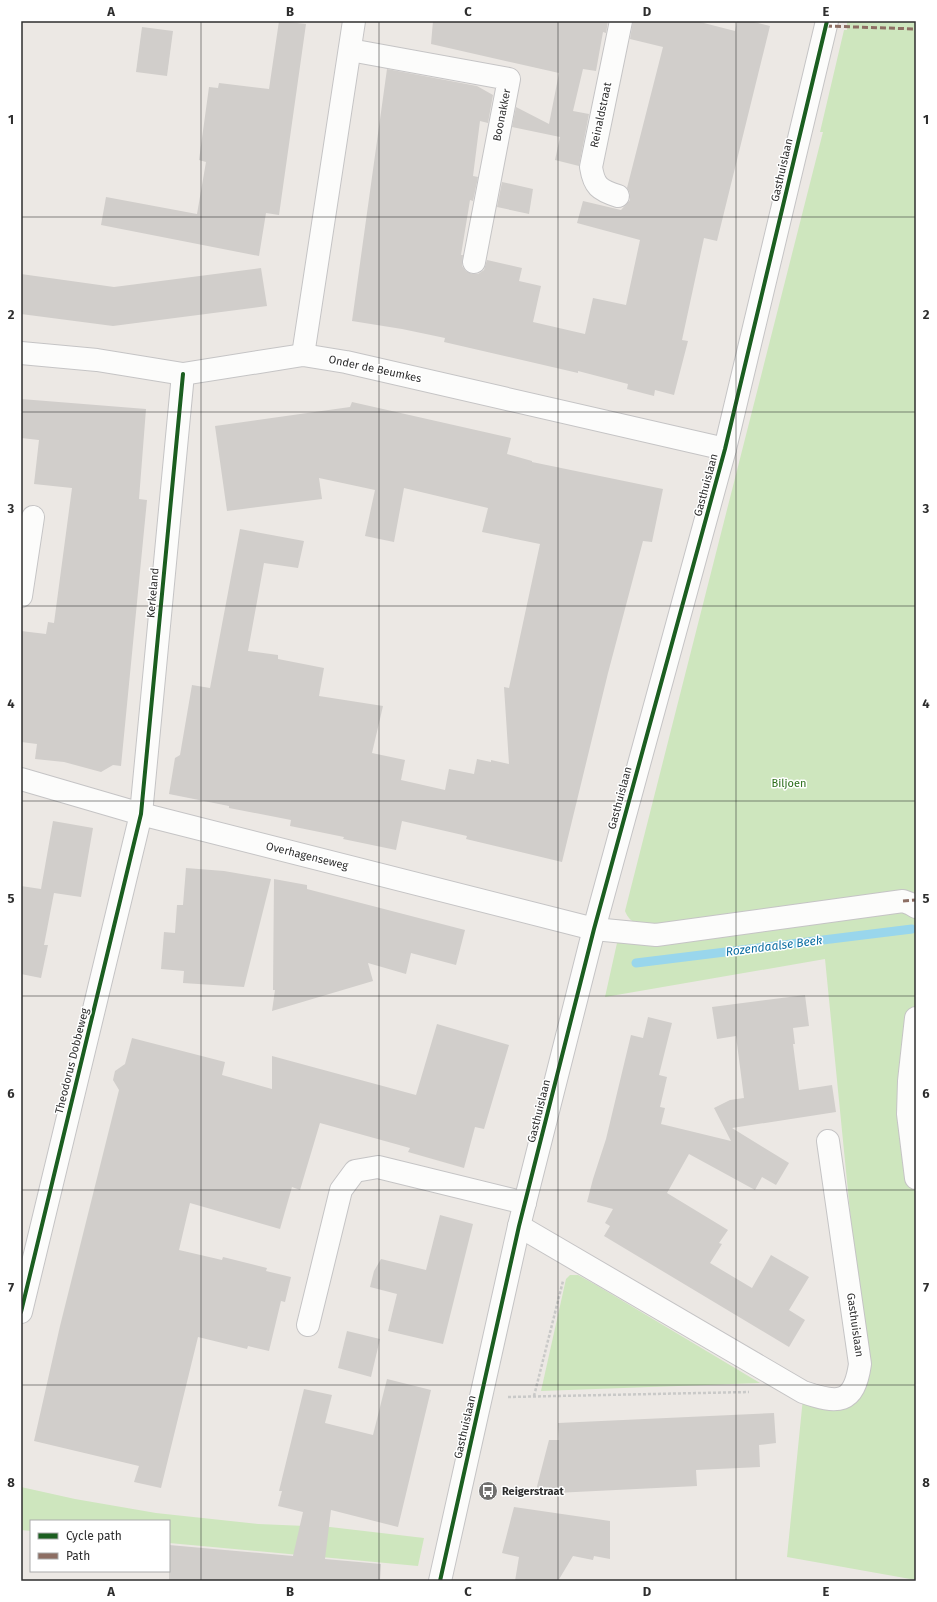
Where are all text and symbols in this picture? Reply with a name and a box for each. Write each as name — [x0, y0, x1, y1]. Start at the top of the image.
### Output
text: A — [106, 4, 115, 19]
text: B — [286, 4, 294, 19]
text: C — [464, 4, 472, 19]
text: D — [643, 4, 652, 19]
text: E — [823, 4, 830, 19]
street label: Reinaldstraat — [588, 81, 614, 149]
street label: Boonakker — [491, 87, 514, 142]
text: 1 — [8, 112, 14, 127]
text: 1 — [923, 112, 929, 127]
street label: Gasthuislaan — [768, 137, 796, 203]
text: 2 — [8, 307, 15, 322]
text: 2 — [923, 307, 930, 322]
street label: Onder de Beumkes — [327, 353, 423, 385]
street label: Gasthuislaan — [691, 452, 721, 518]
text: 3 — [7, 501, 15, 516]
text: 3 — [922, 501, 930, 516]
street label: Kerkeland — [144, 567, 162, 619]
text: 4 — [7, 696, 15, 711]
text: 4 — [922, 696, 930, 711]
street label: Gasthuislaan — [605, 765, 635, 831]
park label: Biljoen — [772, 777, 806, 790]
street label: Overhagenseweg — [265, 840, 350, 873]
text: 5 — [8, 891, 15, 906]
text: 5 — [923, 891, 930, 906]
water label: Rozendaalse Beek — [725, 933, 824, 959]
street label: Theodorus Dobbeweg — [53, 1007, 91, 1115]
street label: Gasthuislaan — [525, 1078, 553, 1144]
text: 6 — [7, 1086, 15, 1101]
text: 6 — [922, 1086, 930, 1101]
text: 7 — [8, 1280, 14, 1295]
text: 7 — [923, 1280, 929, 1295]
street label: Gasthuislaan — [844, 1292, 866, 1358]
street label: Gasthuislaan — [451, 1394, 479, 1460]
text: 8 — [7, 1475, 15, 1490]
text: 8 — [922, 1475, 930, 1490]
bus stop icon: Reigerstraat — [477, 1480, 499, 1502]
place label: Reigerstraat — [502, 1485, 565, 1498]
legend — [30, 1520, 170, 1572]
text: Cycle path — [66, 1529, 122, 1543]
text: Path — [66, 1549, 90, 1563]
text: A — [106, 1584, 115, 1599]
text: B — [286, 1584, 294, 1599]
text: C — [464, 1584, 472, 1599]
text: D — [643, 1584, 652, 1599]
text: E — [823, 1584, 830, 1599]

